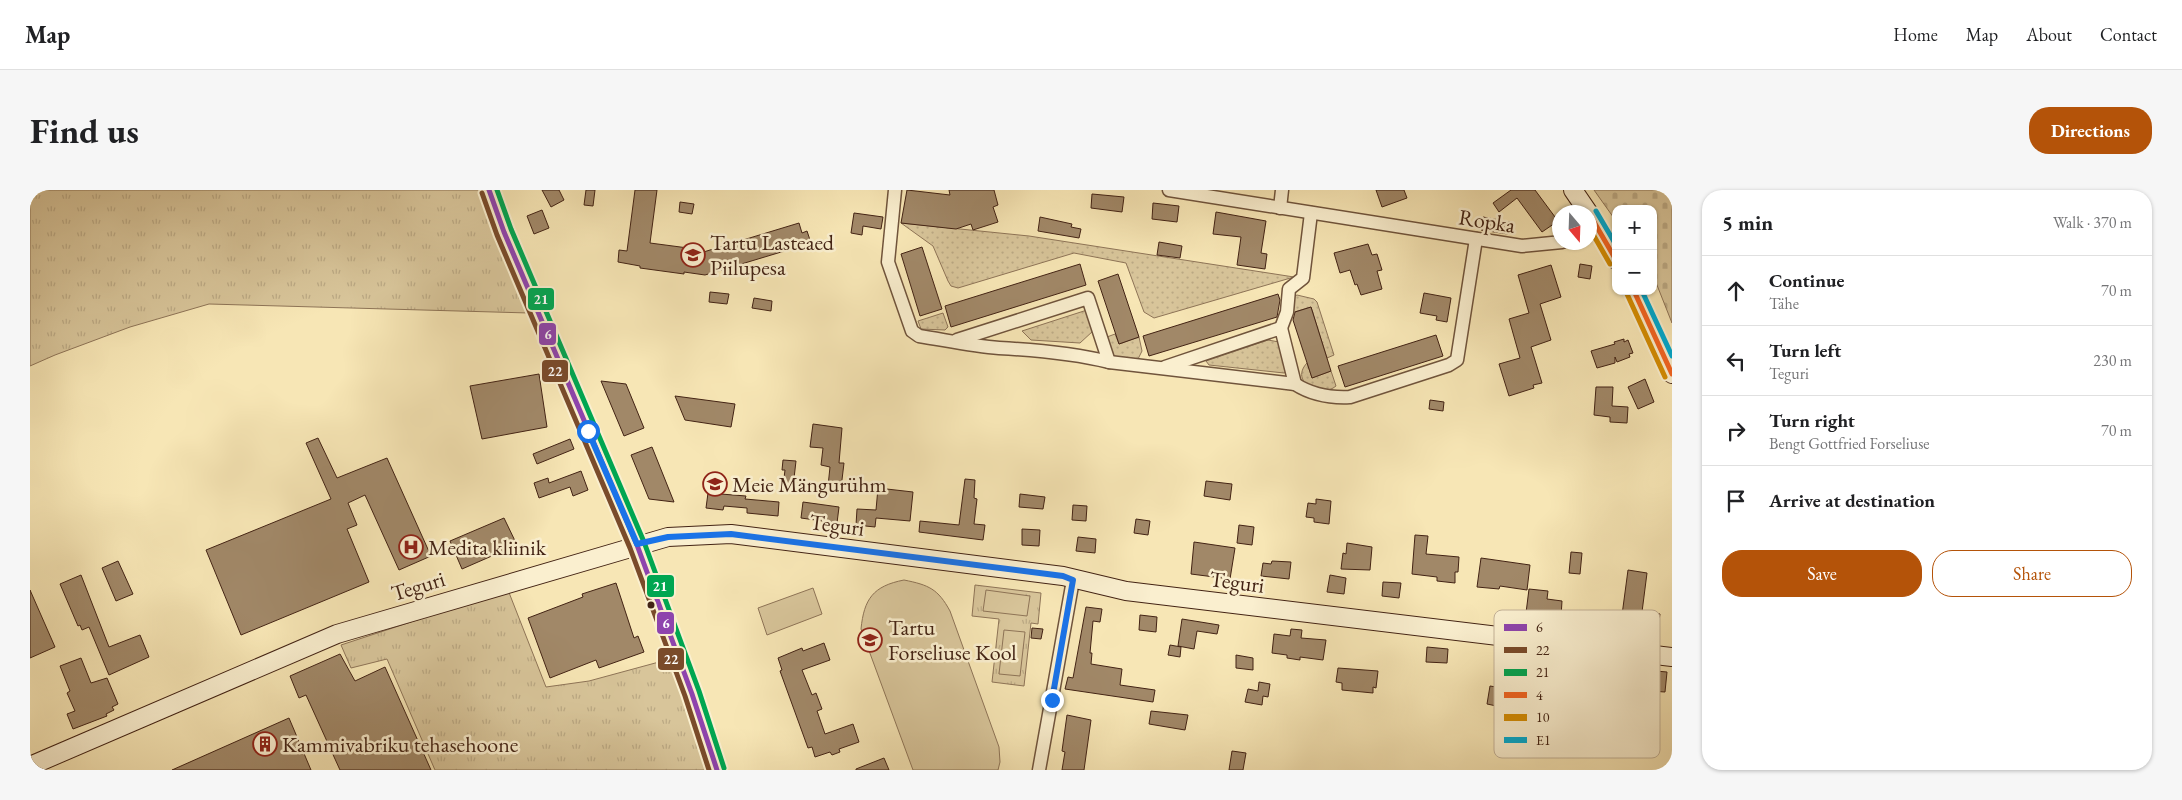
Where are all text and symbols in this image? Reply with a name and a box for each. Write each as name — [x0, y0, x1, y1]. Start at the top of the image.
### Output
text: Map — [25, 19, 70, 50]
text: Home — [1893, 23, 1938, 46]
text: Map — [1966, 23, 1998, 46]
text: About — [2026, 23, 2072, 46]
text: Contact — [2100, 23, 2157, 46]
button: Directions — [2029, 107, 2152, 154]
text: Find us — [30, 108, 139, 153]
street label: Ropka — [1457, 202, 1518, 240]
north arrow — [1552, 205, 1597, 250]
map controls — [1612, 205, 1657, 295]
button: + — [1612, 205, 1657, 250]
text: 5 min — [1722, 209, 1773, 236]
text: Walk · 370 m — [2053, 212, 2132, 233]
place label: Tartu Lasteaed Piilupesa — [710, 228, 835, 282]
school or university icon: Tartu Lasteaed Piilupesa — [680, 242, 706, 268]
button: − — [1612, 250, 1657, 295]
text: Continue — [1769, 268, 1844, 293]
icon: ahead — [1722, 277, 1750, 305]
text: 70 m — [2101, 280, 2132, 301]
line badge: 21 — [527, 287, 555, 311]
text: 21 — [534, 290, 548, 308]
text: Tähe — [1769, 293, 1799, 314]
line badge: 6 — [538, 322, 557, 346]
text: 6 — [544, 325, 552, 343]
text: Turn left — [1769, 338, 1841, 363]
icon: left — [1722, 347, 1750, 375]
text: 230 m — [2093, 350, 2132, 371]
line badge: 22 — [541, 359, 569, 383]
text: 22 — [548, 362, 563, 380]
text: Teguri — [1769, 363, 1809, 384]
text: Turn right — [1769, 408, 1855, 433]
icon: right — [1722, 417, 1750, 445]
route start — [577, 420, 600, 443]
text: 70 m — [2101, 420, 2132, 441]
text: Bengt Gottfried Forseliuse — [1769, 433, 1930, 454]
place label: Meie Mängurühm — [732, 470, 887, 499]
school or university icon: Meie Mängurühm — [702, 471, 728, 497]
icon: arrive — [1722, 487, 1750, 515]
text: Arrive at destination — [1769, 488, 1935, 513]
street label: Teguri — [808, 507, 866, 543]
place label: Medita kliinik — [428, 533, 547, 562]
hospital icon: Medita kliinik — [398, 534, 424, 560]
button: Save — [1722, 550, 1922, 597]
button: Share — [1932, 550, 2132, 597]
street label: Teguri — [387, 564, 449, 608]
street label: Teguri — [1208, 564, 1266, 600]
line badge: 21 — [646, 574, 675, 598]
text: 21 — [653, 577, 667, 595]
unlabelled marker — [646, 600, 656, 610]
legend — [1494, 610, 1660, 758]
line badge: 6 — [656, 611, 675, 635]
place label: Tartu Forseliuse Kool — [888, 613, 1017, 667]
text: 6 — [662, 614, 670, 632]
text: 6 — [1536, 618, 1543, 636]
school or university icon: Tartu Forseliuse Kool — [857, 627, 883, 653]
text: 22 — [1536, 641, 1550, 659]
line badge: 22 — [657, 647, 685, 671]
text: 22 — [664, 650, 679, 668]
text: 21 — [1536, 663, 1549, 681]
text: 4 — [1536, 686, 1543, 704]
route end — [1041, 689, 1064, 712]
text: 10 — [1536, 708, 1550, 726]
place label: Kammivabriku tehasehoone — [282, 730, 519, 759]
building icon: Kammivabriku tehasehoone — [252, 731, 278, 757]
text: E1 — [1536, 731, 1551, 749]

